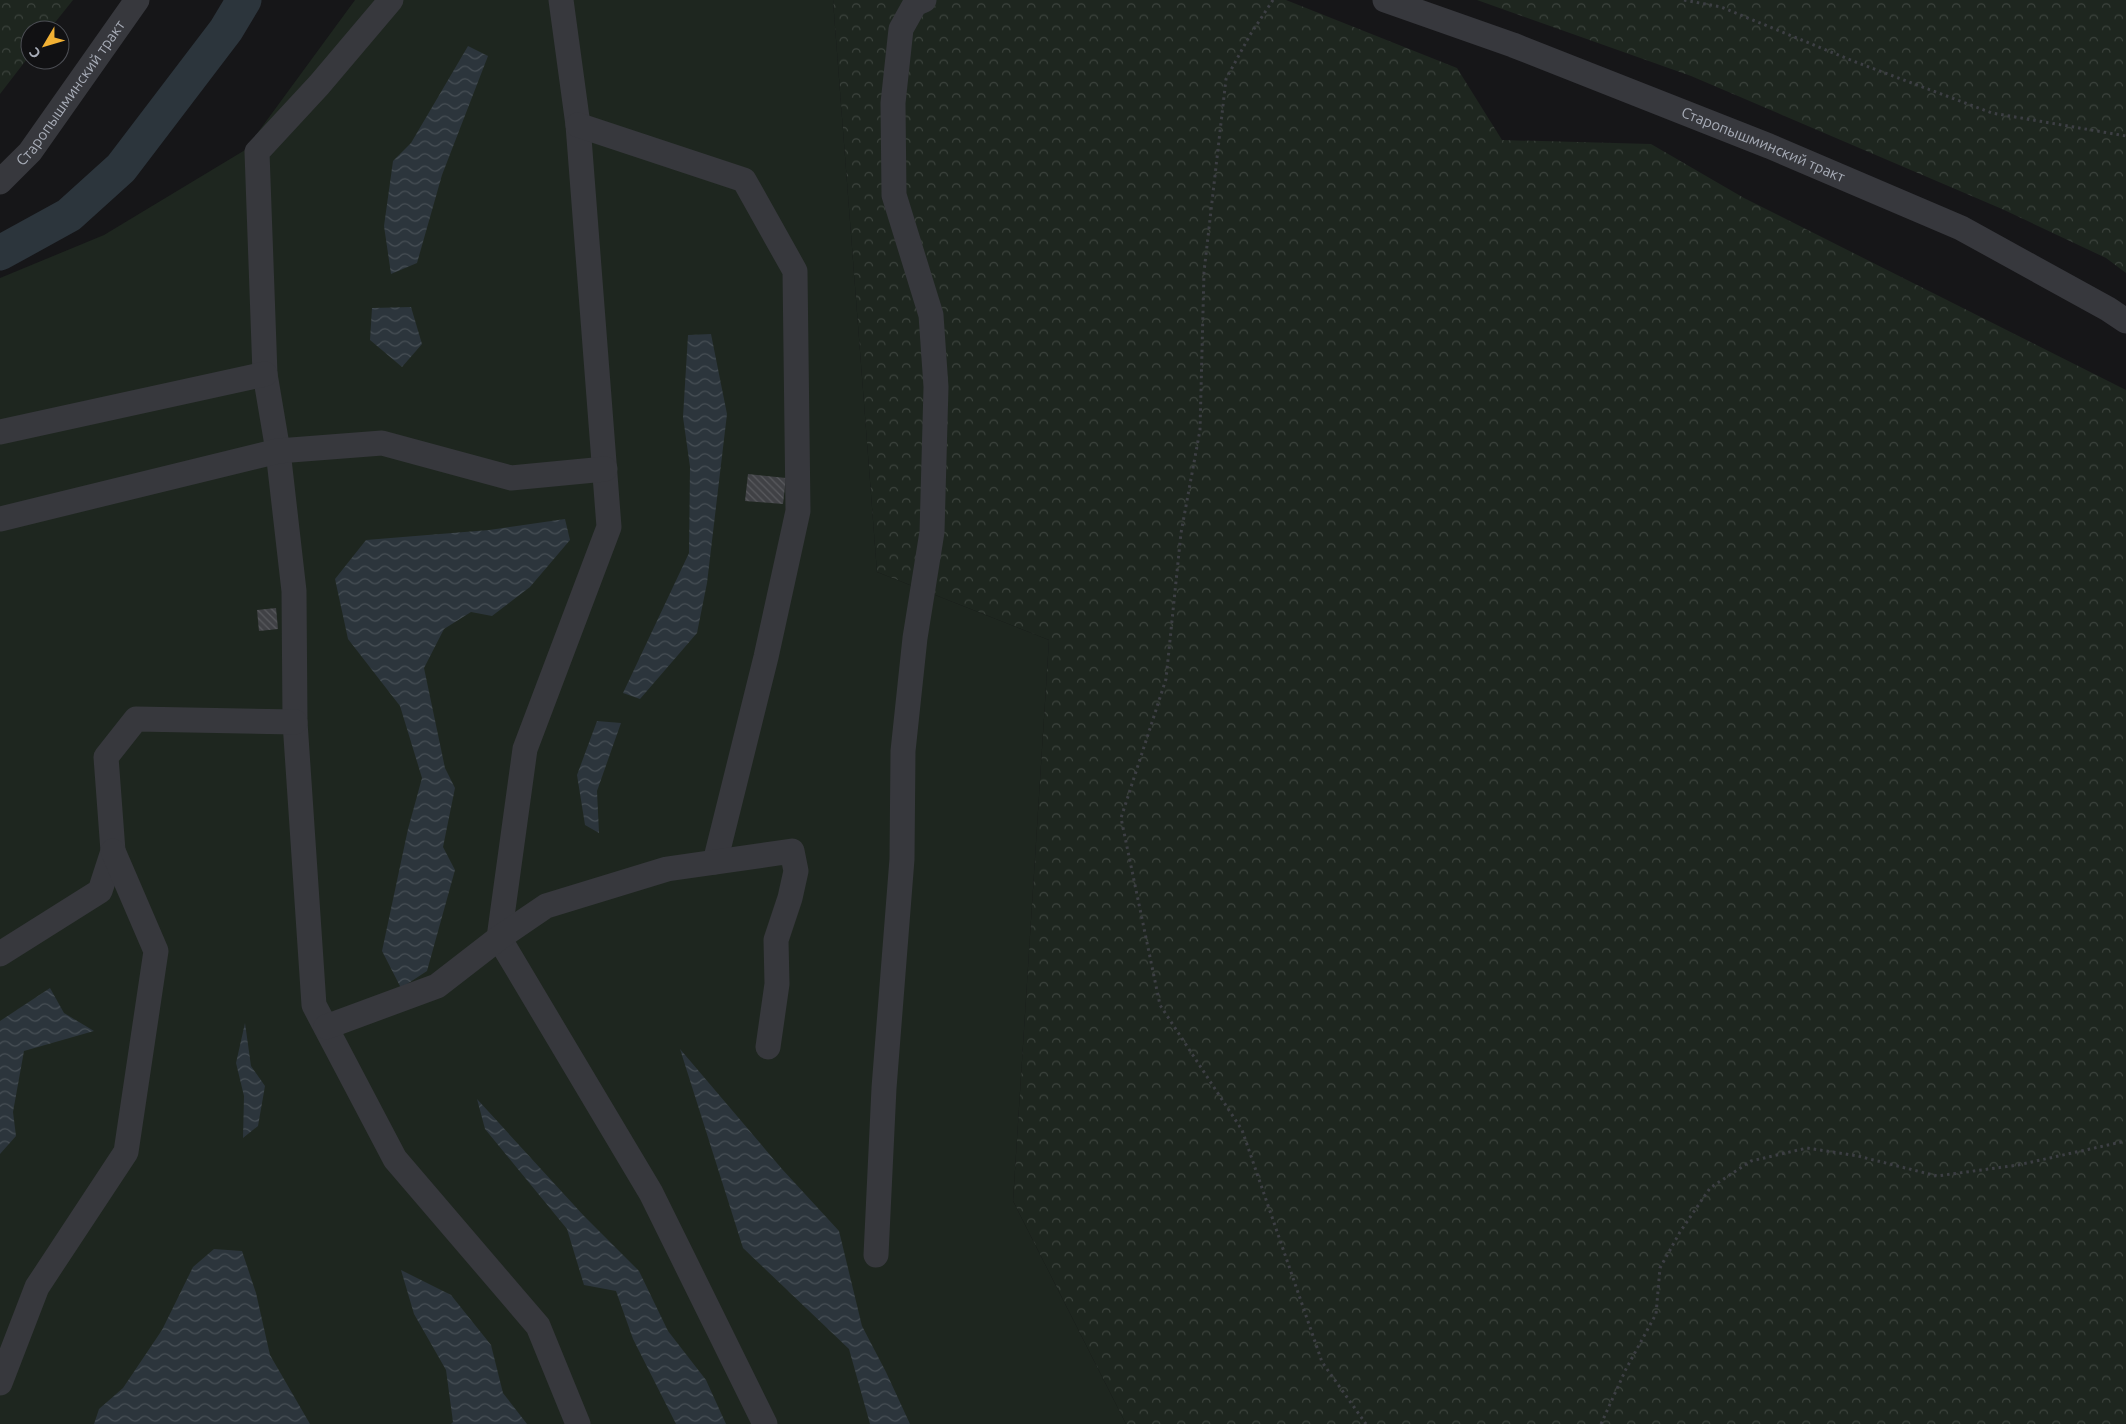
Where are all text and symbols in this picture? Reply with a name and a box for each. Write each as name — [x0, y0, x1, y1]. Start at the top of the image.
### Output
street label: Старопышминский тракт — [11, 16, 129, 168]
north arrow — [20, 20, 70, 70]
street label: Старопышминский тракт — [1679, 103, 1848, 186]

